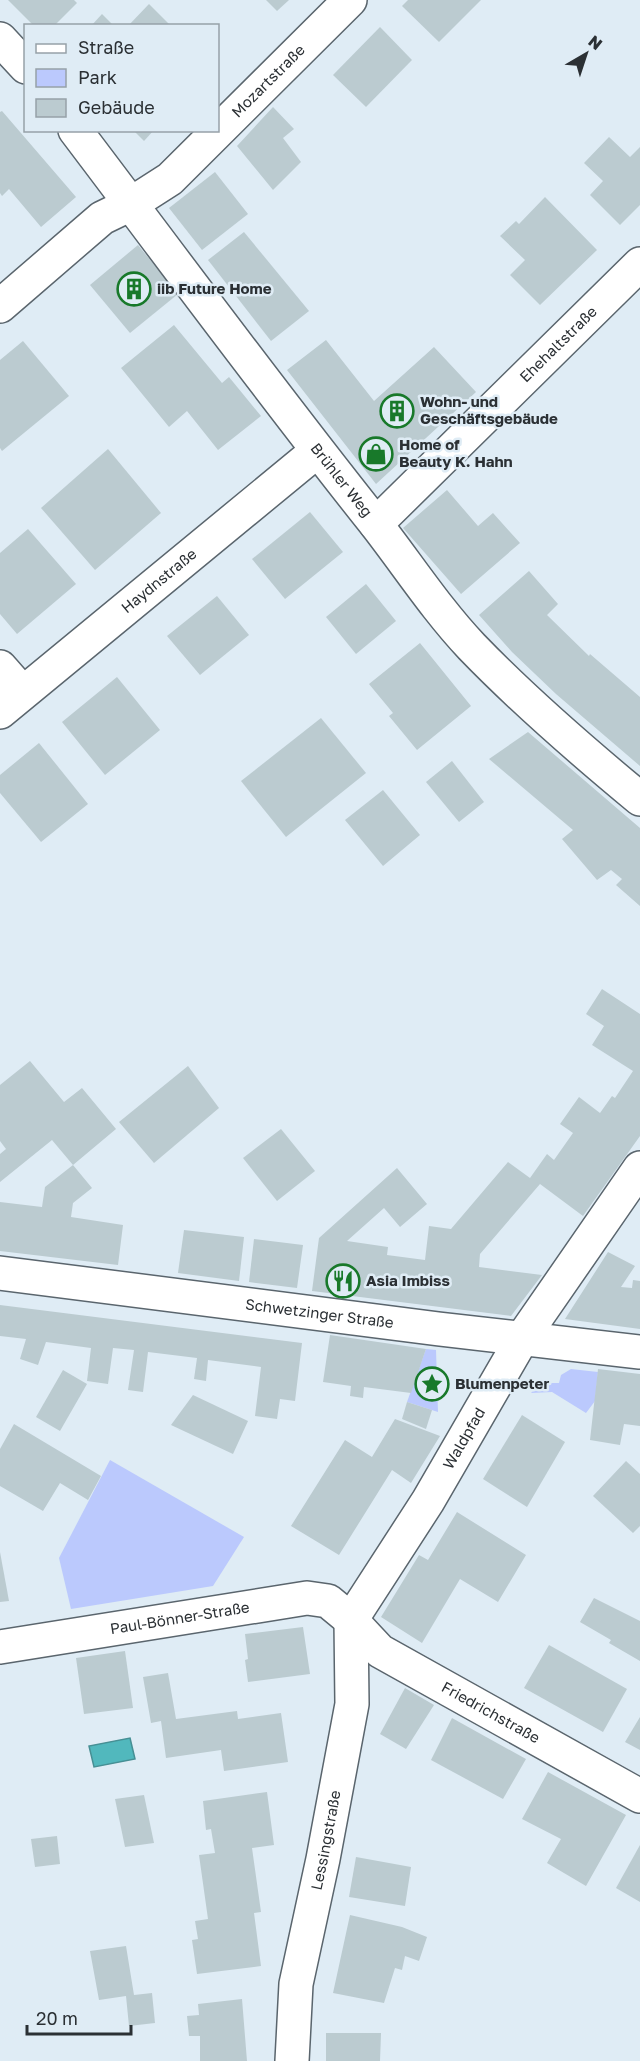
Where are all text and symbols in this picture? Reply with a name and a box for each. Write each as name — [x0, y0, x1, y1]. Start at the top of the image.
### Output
legend — [24, 24, 219, 132]
north arrow — [556, 24, 616, 84]
text: N — [584, 31, 606, 54]
text: Straße — [78, 36, 134, 58]
street label: Mozartstraße — [227, 40, 308, 121]
text: Park — [78, 66, 117, 88]
text: Gebäude — [78, 96, 155, 118]
building icon: iib Future Home — [116, 271, 152, 307]
place label: iib Future Home — [157, 279, 272, 297]
street label: Ehehaltstraße — [515, 302, 600, 385]
place label: Wohn- und Geschäftsgebäude — [420, 392, 558, 427]
building icon: Wohn- und Geschäftsgebäude — [379, 393, 415, 429]
place label: Home of Beauty K. Hahn — [399, 435, 513, 470]
shop icon: Home of Beauty K. Hahn — [358, 436, 394, 472]
street label: Brühler Weg — [308, 439, 377, 520]
street label: Haydnstraße — [117, 544, 200, 616]
restaurant icon: Asia Imbiss — [325, 1263, 361, 1299]
place label: Asia Imbiss — [366, 1271, 450, 1289]
street label: Schwetzinger Straße — [244, 1294, 395, 1331]
place icon: Blumenpeter — [414, 1366, 450, 1402]
place label: Blumenpeter — [455, 1374, 549, 1392]
street label: Waldpfad — [438, 1404, 488, 1472]
street label: Paul-Bönner-Straße — [109, 1597, 251, 1637]
street label: Friedrichstraße — [439, 1677, 544, 1747]
street label: Lessingstraße — [307, 1789, 344, 1892]
scale bar — [27, 1998, 130, 2036]
text: 20 m — [36, 2007, 78, 2029]

